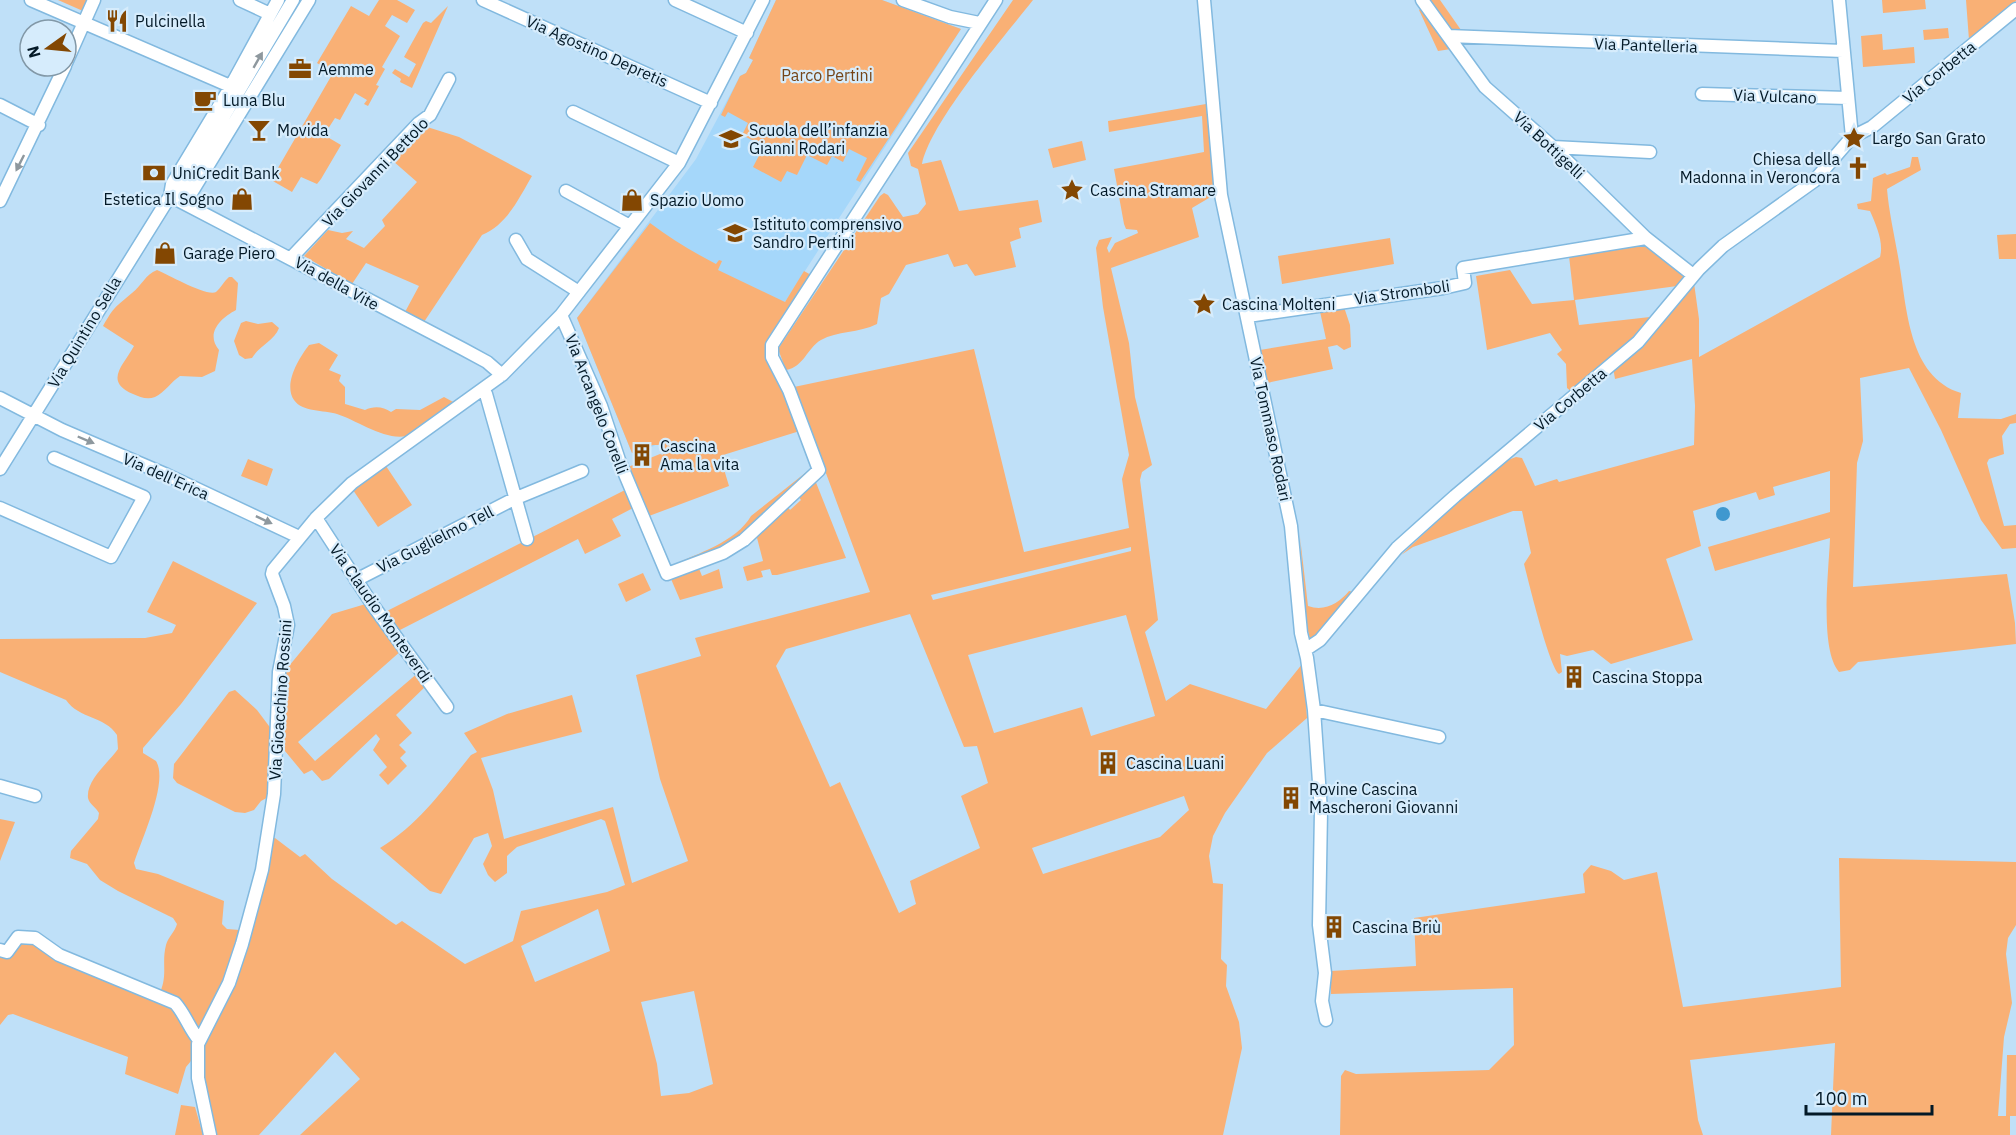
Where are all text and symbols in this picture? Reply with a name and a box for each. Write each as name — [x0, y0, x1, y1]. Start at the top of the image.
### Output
restaurant icon: Pulcinella — [104, 8, 130, 34]
place label: Pulcinella — [135, 11, 206, 31]
street label: Via Agostino Depretis — [523, 11, 671, 91]
north arrow — [18, 18, 78, 78]
street label: Via Pantelleria — [1594, 33, 1698, 57]
street label: Via Corbetta — [1898, 36, 1980, 108]
text: N — [22, 44, 45, 60]
one-way arrow — [252, 52, 263, 68]
office icon: Aemme — [287, 56, 313, 82]
place label: Aemme — [318, 59, 374, 79]
park label: Parco Pertini — [781, 65, 873, 85]
street label: Via Vulcano — [1733, 85, 1817, 107]
cafe icon: Luna Blu — [192, 87, 218, 113]
place label: Luna Blu — [223, 90, 285, 110]
street label: Via Bottigelli — [1509, 107, 1589, 183]
street label: Via Giovanni Bettolo — [318, 113, 432, 231]
bar icon: Movida — [246, 117, 272, 143]
place label: Movida — [277, 120, 329, 140]
place label: Scuola dell’infanzia Gianni Rodari — [749, 120, 888, 158]
place icon: Largo San Grato — [1841, 125, 1867, 151]
school or university icon: Scuola dell’infanzia Gianni Rodari — [718, 126, 744, 152]
place label: Largo San Grato — [1872, 128, 1986, 148]
place label: Chiesa della Madonna in Veroncora — [1680, 149, 1840, 187]
one-way arrow — [15, 155, 24, 172]
church icon: Chiesa della Madonna in Veroncora — [1845, 155, 1871, 181]
bank icon: UniCredit Bank — [141, 160, 167, 186]
place label: UniCredit Bank — [172, 163, 280, 183]
place icon: Cascina Stramare — [1059, 177, 1085, 203]
place label: Cascina Stramare — [1090, 180, 1216, 200]
shop icon: Estetica Il Sogno — [229, 186, 255, 212]
shop icon: Spazio Uomo — [619, 187, 645, 213]
place label: Estetica Il Sogno — [103, 189, 224, 209]
place label: Spazio Uomo — [650, 190, 744, 210]
place label: Istituto comprensivo Sandro Pertini — [753, 214, 902, 252]
school or university icon: Istituto comprensivo Sandro Pertini — [722, 220, 748, 246]
shop icon: Garage Piero — [152, 240, 178, 266]
place label: Garage Piero — [183, 243, 275, 263]
street label: Via della Vite — [291, 252, 383, 314]
street label: Via Quintino Sella — [43, 272, 125, 391]
street label: Via Stromboli — [1353, 275, 1451, 309]
place icon: Cascina Molteni — [1191, 291, 1217, 317]
place label: Cascina Molteni — [1222, 294, 1335, 314]
street label: Via Arcangelo Corelli — [561, 331, 633, 477]
street label: Via Tommaso Rodari — [1246, 355, 1296, 503]
street label: Via Corbetta — [1530, 363, 1611, 435]
one-way arrow — [77, 436, 95, 445]
place label: Cascina Ama la vita — [660, 436, 740, 474]
building icon: Cascina Ama la vita — [629, 442, 655, 468]
street label: Via dell'Erica — [120, 448, 213, 504]
street label: Via Guglielmo Tell — [373, 501, 497, 577]
one-way arrow — [255, 516, 272, 525]
street label: Via Claudio Monteverdi — [326, 540, 436, 686]
street label: Via Gioacchino Rossini — [264, 619, 296, 781]
building icon: Cascina Stoppa — [1561, 664, 1587, 690]
place label: Cascina Stoppa — [1592, 667, 1703, 687]
building icon: Cascina Luani — [1095, 750, 1121, 776]
place label: Cascina Luani — [1126, 753, 1224, 773]
place label: Rovine Cascina Mascheroni Giovanni — [1309, 779, 1458, 817]
building icon: Rovine Cascina Mascheroni Giovanni — [1278, 785, 1304, 811]
building icon: Cascina Briù — [1321, 914, 1347, 940]
place label: Cascina Briù — [1352, 917, 1441, 937]
scale bar — [1806, 1078, 1932, 1116]
text: 100 m — [1815, 1087, 1867, 1110]

